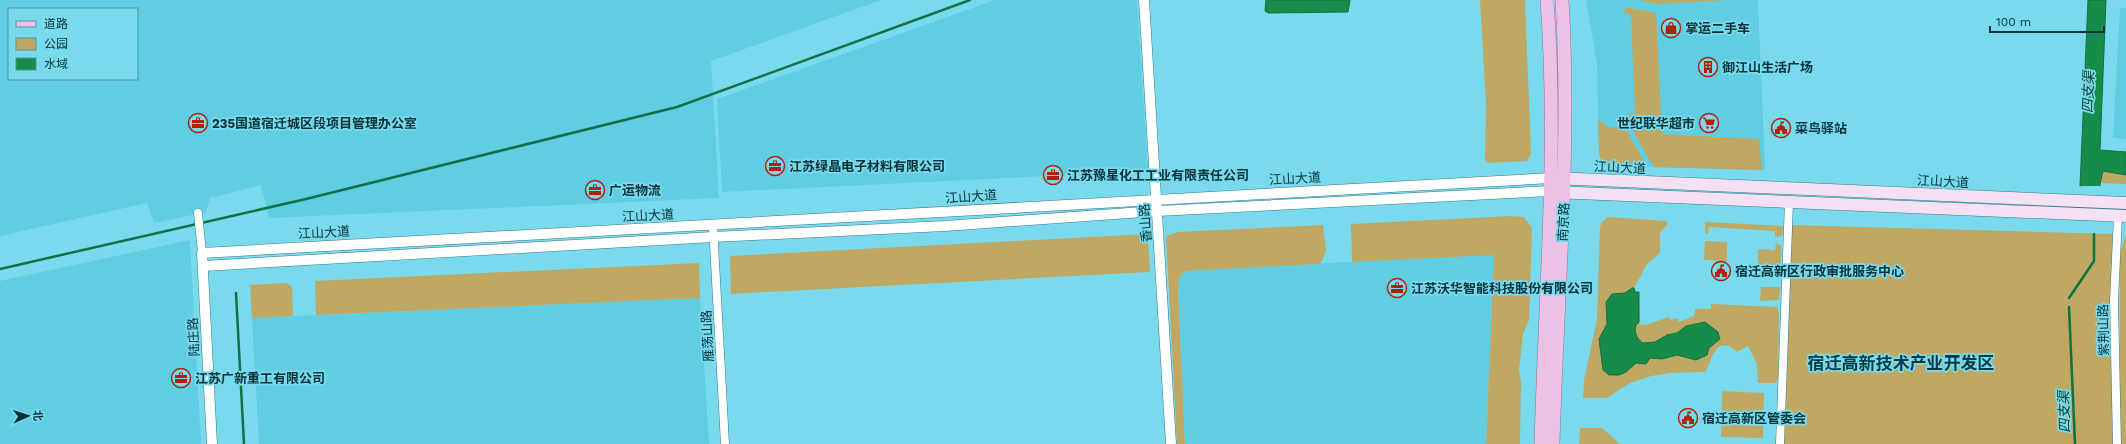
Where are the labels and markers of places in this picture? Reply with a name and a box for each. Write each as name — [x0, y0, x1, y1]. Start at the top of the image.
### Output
shop icon: 掌运二手车 — [1660, 17, 1682, 39]
place label: 掌运二手车 — [1685, 21, 1750, 36]
building icon: 御江山生活广场 — [1697, 56, 1719, 78]
place label: 御江山生活广场 — [1722, 60, 1813, 75]
office icon: 235国道宿迁城区段项目管理办公室 — [187, 112, 209, 134]
supermarket icon: 世纪联华超市 — [1698, 112, 1720, 134]
place label: 235国道宿迁城区段项目管理办公室 — [212, 116, 417, 131]
place label: 世纪联华超市 — [1617, 116, 1695, 131]
public building icon: 菜鸟驿站 — [1770, 117, 1792, 139]
place label: 菜鸟驿站 — [1795, 121, 1847, 136]
office icon: 江苏绿晶电子材料有限公司 — [764, 155, 786, 177]
place label: 江苏绿晶电子材料有限公司 — [789, 159, 945, 174]
office icon: 江苏豫星化工工业有限责任公司 — [1042, 164, 1064, 186]
place label: 江苏豫星化工工业有限责任公司 — [1067, 168, 1249, 183]
office icon: 广运物流 — [584, 179, 606, 201]
place label: 广运物流 — [609, 183, 661, 198]
public building icon: 宿迁高新区行政审批服务中心 — [1710, 260, 1732, 282]
place label: 宿迁高新区行政审批服务中心 — [1735, 264, 1904, 279]
office icon: 江苏沃华智能科技股份有限公司 — [1386, 277, 1408, 299]
place label: 江苏沃华智能科技股份有限公司 — [1411, 281, 1593, 296]
office icon: 江苏广新重工有限公司 — [170, 367, 192, 389]
place label: 江苏广新重工有限公司 — [195, 371, 325, 386]
public building icon: 宿迁高新区管委会 — [1677, 407, 1699, 429]
place label: 宿迁高新区管委会 — [1702, 411, 1806, 426]

